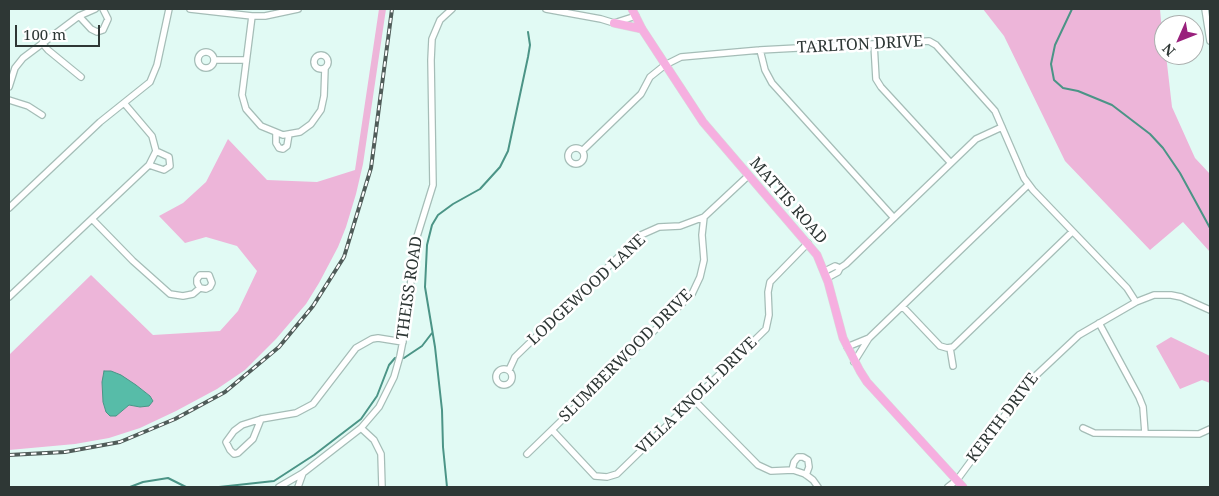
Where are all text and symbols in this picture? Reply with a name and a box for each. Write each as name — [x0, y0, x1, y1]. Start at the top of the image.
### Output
scale bar — [18, 15, 102, 47]
north arrow — [1154, 15, 1204, 65]
text: 100 m — [23, 24, 66, 44]
street label: TARLTON DRIVE — [797, 32, 923, 58]
text: N — [1158, 40, 1179, 61]
street label: MATTIS ROAD — [745, 154, 831, 248]
street label: LODGEWOOD LANE — [524, 230, 650, 350]
street label: THEISS ROAD — [393, 235, 427, 341]
street label: SLUMBERWOOD DRIVE — [555, 285, 697, 427]
street label: VILLA KNOLL DRIVE — [633, 333, 761, 459]
street label: KERTH DRIVE — [963, 370, 1043, 466]

